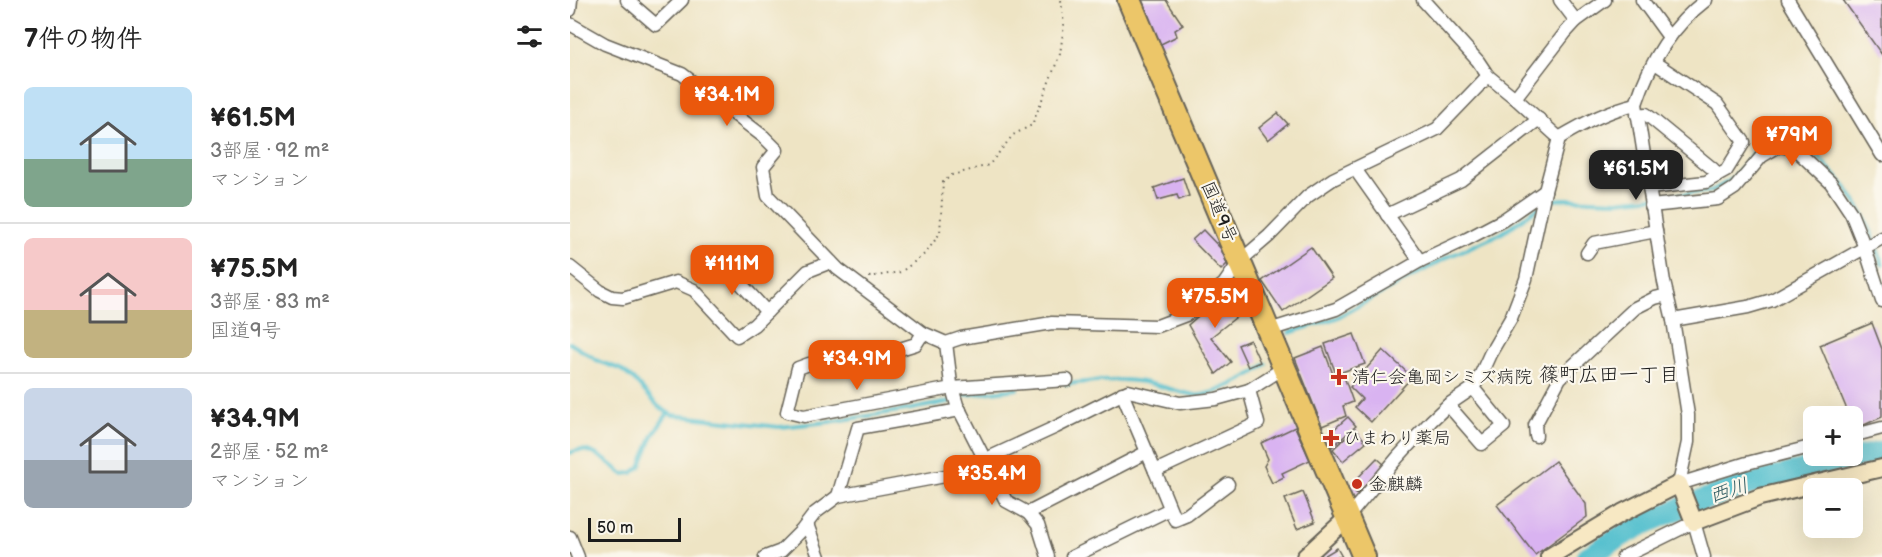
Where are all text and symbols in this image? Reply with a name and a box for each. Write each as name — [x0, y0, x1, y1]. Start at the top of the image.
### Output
icon: filters — [513, 20, 546, 53]
text: 7件の物件 — [24, 24, 142, 55]
pin: ¥34.1M — [678, 76, 776, 127]
text: ¥34.1M — [694, 83, 760, 107]
text: ¥61.5M — [210, 103, 296, 134]
icon: home — [72, 111, 144, 183]
pin: ¥79M — [1756, 116, 1828, 167]
text: ¥79M — [1766, 123, 1818, 147]
text: 3部屋 · 92 m² — [210, 139, 329, 163]
pin: ¥61.5M — [1587, 150, 1685, 201]
text: ¥61.5M — [1603, 157, 1669, 181]
text: マンション — [210, 168, 309, 192]
street label: 国道9号 — [1197, 178, 1241, 246]
pin: ¥111M — [690, 245, 774, 296]
text: ¥111M — [705, 252, 759, 276]
text: ¥75.5M — [210, 254, 298, 285]
icon: home — [72, 262, 144, 334]
pin: ¥75.5M — [1166, 278, 1264, 329]
text: ¥75.5M — [1181, 285, 1249, 309]
text: 3部屋 · 83 m² — [210, 290, 330, 314]
text: 国道9号 — [210, 319, 282, 343]
pin: ¥34.9M — [808, 340, 906, 391]
text: ¥34.9M — [822, 347, 892, 371]
district label: 篠町広田一丁目 — [1539, 363, 1679, 387]
place label: 清仁会亀岡シミズ病院 — [1352, 367, 1532, 388]
marker: 清仁会亀岡シミズ病院 — [1330, 368, 1348, 386]
text: ¥34.9M — [210, 404, 300, 435]
map controls — [1803, 406, 1863, 538]
button: + — [1803, 406, 1863, 466]
icon: home — [72, 412, 144, 484]
place label: ひまわり薬局 — [1343, 428, 1451, 449]
marker: ひまわり薬局 — [1324, 431, 1338, 445]
text: 2部屋 · 52 m² — [210, 440, 329, 464]
pin: ¥35.4M — [943, 455, 1041, 506]
text: ¥35.4M — [958, 462, 1026, 486]
text: マンション — [210, 469, 309, 493]
water label: 西川 — [1706, 473, 1752, 509]
place label: 金麒麟 — [1369, 474, 1423, 495]
marker: 金麒麟 — [1350, 477, 1364, 491]
button: − — [1803, 478, 1863, 538]
scale bar — [588, 515, 681, 542]
text: 50 m — [597, 519, 633, 538]

